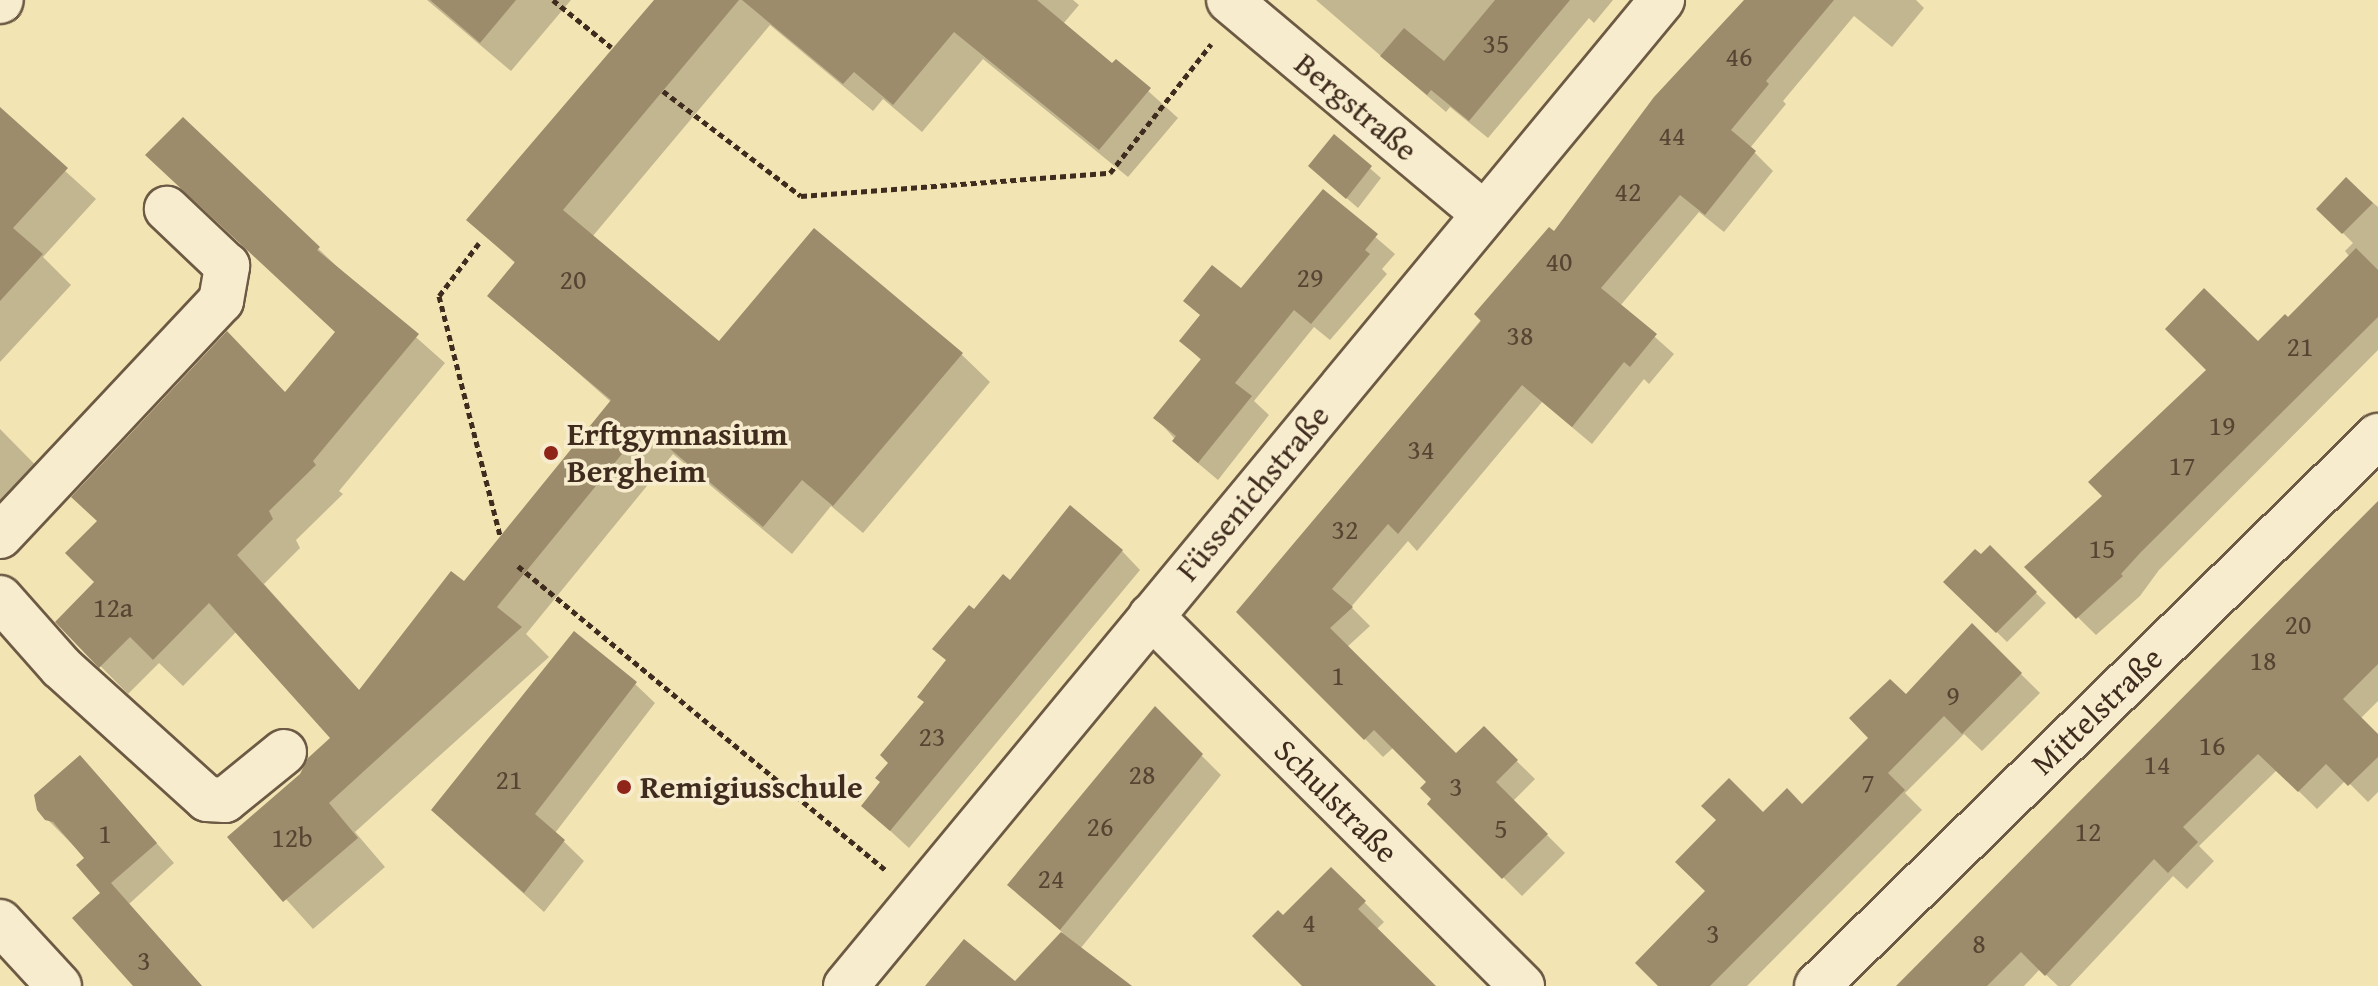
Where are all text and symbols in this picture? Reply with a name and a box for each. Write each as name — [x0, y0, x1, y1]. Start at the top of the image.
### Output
house number: 35 — [1483, 26, 1509, 60]
house number: 46 — [1726, 39, 1752, 73]
street label: Bergstraße — [1287, 45, 1425, 169]
house number: 44 — [1659, 118, 1685, 152]
house number: 42 — [1615, 174, 1641, 208]
house number: 40 — [1546, 244, 1572, 278]
house number: 29 — [1297, 260, 1323, 294]
house number: 20 — [560, 262, 586, 296]
house number: 38 — [1507, 318, 1533, 352]
house number: 21 — [2287, 329, 2313, 363]
street label: Füssenichstraße — [1168, 397, 1338, 589]
house number: 19 — [2209, 408, 2235, 442]
place label: Erftgymnasium Bergheim — [567, 416, 788, 491]
house number: 34 — [1408, 432, 1434, 466]
marker: Erftgymnasium Bergheim — [542, 444, 560, 462]
house number: 17 — [2169, 448, 2195, 482]
house number: 32 — [1332, 512, 1358, 546]
house number: 15 — [2089, 531, 2115, 565]
house number: 12a — [93, 590, 133, 624]
house number: 20 — [2285, 607, 2311, 641]
street label: Mittelstraße — [2023, 639, 2171, 783]
house number: 18 — [2250, 643, 2276, 677]
house number: 1 — [1331, 658, 1345, 692]
house number: 9 — [1946, 678, 1960, 712]
house number: 23 — [919, 719, 945, 753]
house number: 16 — [2199, 728, 2225, 762]
street label: Schulstraße — [1266, 731, 1406, 871]
house number: 14 — [2144, 747, 2170, 781]
house number: 28 — [1129, 757, 1155, 791]
house number: 21 — [496, 762, 522, 796]
house number: 7 — [1861, 765, 1875, 799]
place label: Remigiusschule — [640, 768, 863, 806]
house number: 3 — [1449, 769, 1463, 803]
marker: Remigiusschule — [615, 778, 633, 796]
house number: 26 — [1087, 809, 1113, 843]
house number: 5 — [1494, 811, 1508, 845]
house number: 12 — [2075, 814, 2101, 848]
house number: 1 — [98, 816, 112, 850]
house number: 12b — [271, 820, 313, 854]
house number: 24 — [1038, 861, 1064, 895]
house number: 4 — [1302, 905, 1316, 939]
house number: 3 — [1706, 916, 1720, 950]
house number: 8 — [1972, 926, 1986, 960]
house number: 3 — [137, 943, 151, 977]

